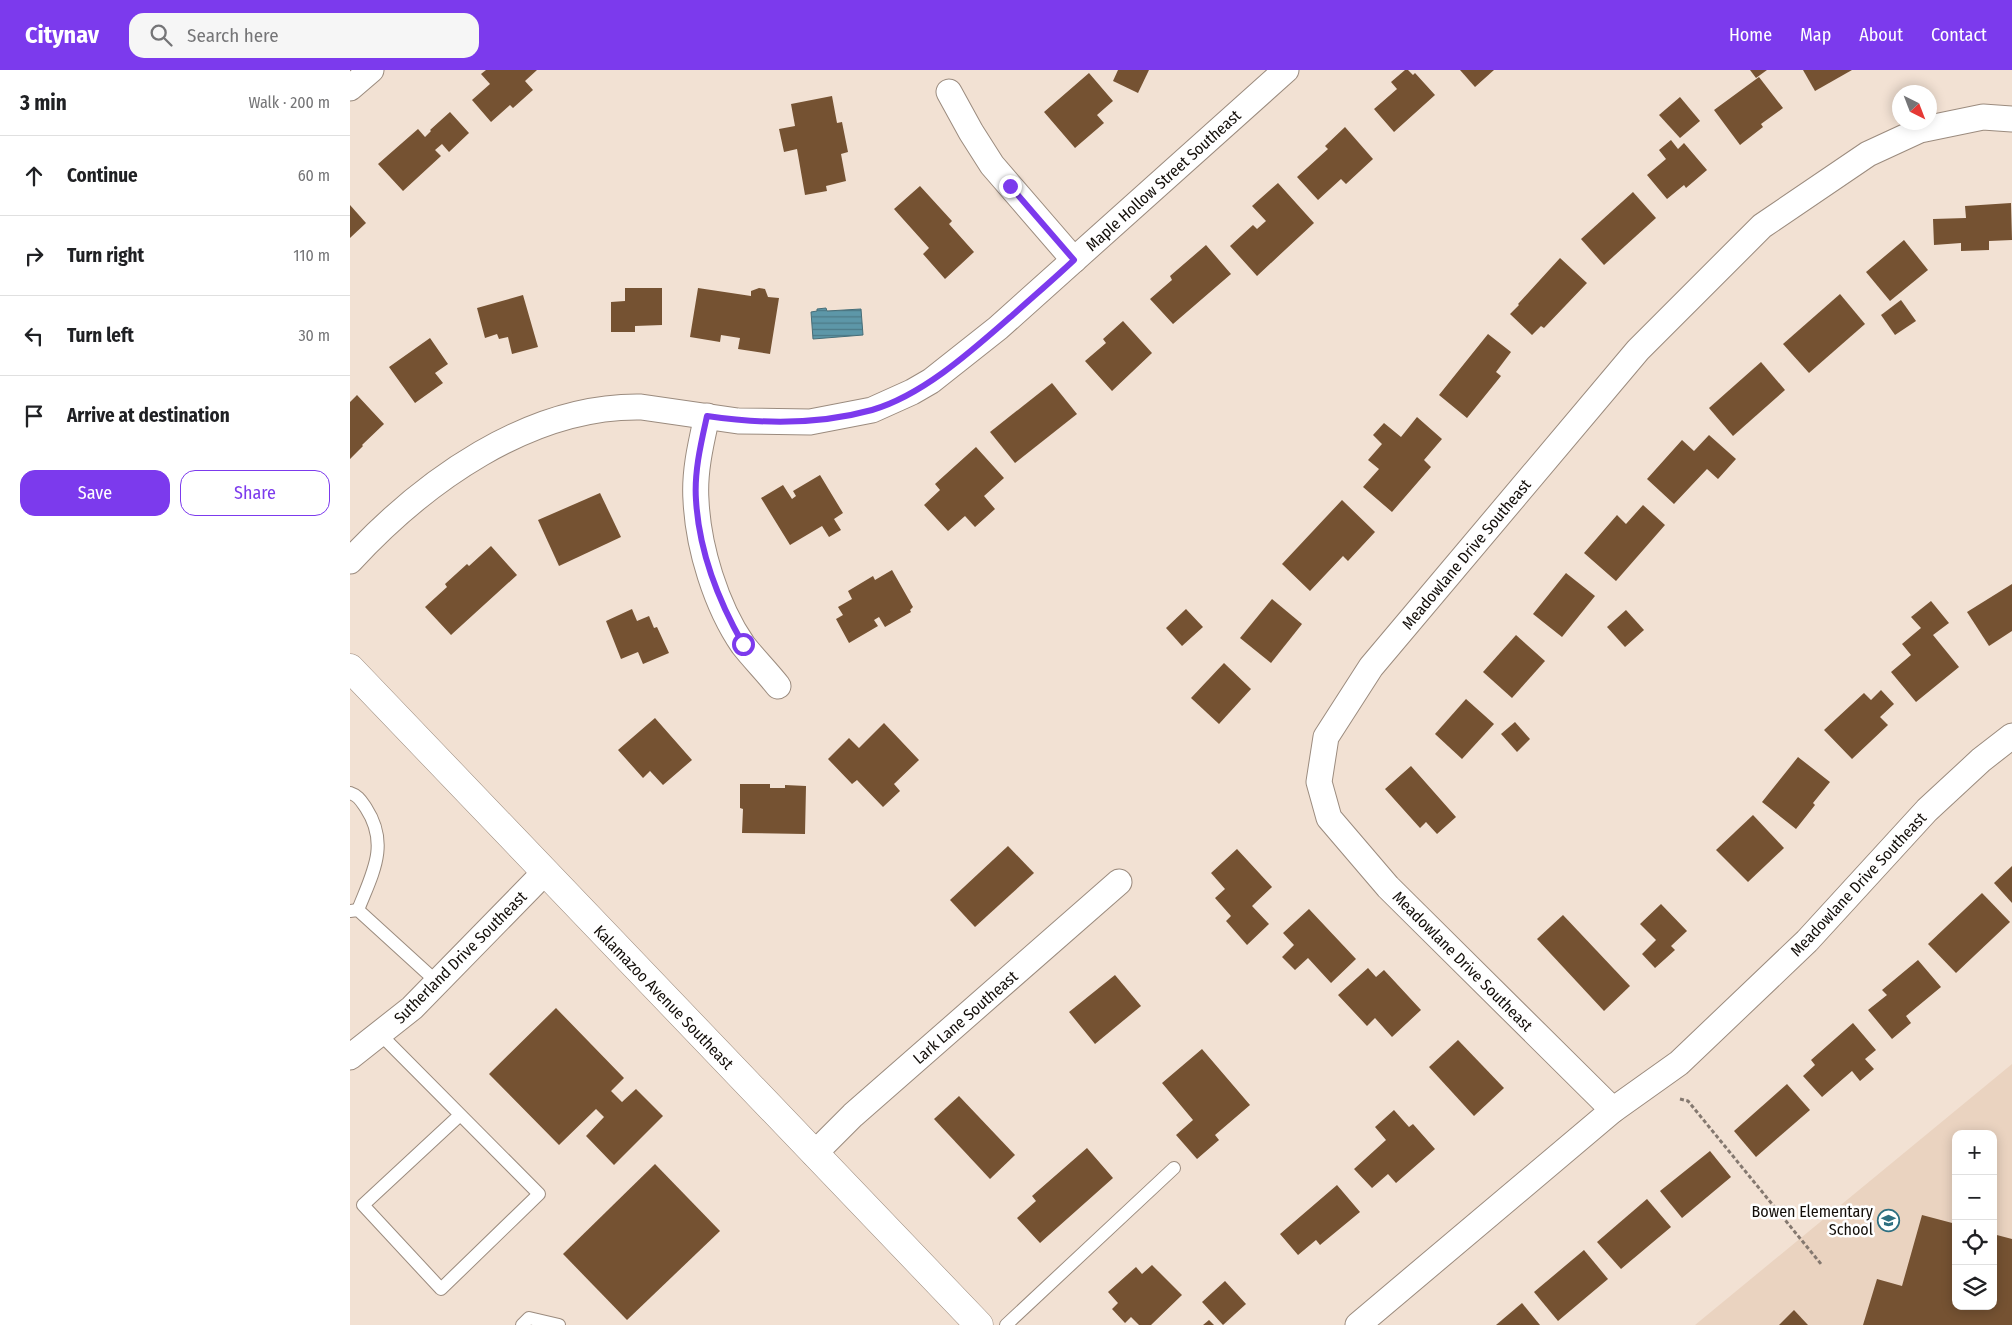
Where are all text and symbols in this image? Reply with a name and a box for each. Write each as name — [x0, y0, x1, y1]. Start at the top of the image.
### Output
search box — [129, 13, 479, 58]
text: Citynav — [25, 21, 99, 49]
icon: search — [147, 21, 175, 49]
text: Search here — [187, 24, 279, 47]
text: Home — [1729, 24, 1772, 46]
text: Map — [1800, 24, 1831, 46]
text: About — [1859, 24, 1903, 46]
text: Contact — [1931, 24, 1987, 46]
north arrow — [1892, 85, 1937, 130]
text: 3 min — [20, 90, 67, 116]
text: Walk · 200 m — [248, 93, 330, 112]
street label: Maple Hollow Street Southeast — [1082, 105, 1245, 255]
icon: ahead — [20, 162, 48, 190]
text: Continue — [67, 164, 138, 187]
text: 60 m — [298, 166, 330, 185]
route end — [999, 175, 1022, 198]
icon: right — [20, 242, 48, 270]
text: Turn right — [67, 244, 144, 267]
text: 110 m — [293, 246, 330, 265]
icon: left — [20, 322, 48, 350]
text: Turn left — [67, 324, 134, 347]
text: 30 m — [298, 326, 330, 345]
icon: arrive — [20, 402, 48, 430]
text: Arrive at destination — [67, 404, 230, 427]
button: Save — [20, 470, 170, 516]
button: Share — [180, 470, 330, 516]
street label: Meadowlane Drive Southeast — [1398, 475, 1535, 633]
route start — [732, 633, 755, 656]
street label: Meadowlane Drive Southeast — [1787, 808, 1931, 960]
street label: Sutherland Drive Southeast — [390, 887, 531, 1028]
street label: Meadowlane Drive Southeast — [1389, 887, 1537, 1036]
street label: Kalamazoo Avenue Southeast — [590, 921, 738, 1074]
street label: Lark Lane Southeast — [909, 966, 1022, 1068]
map controls — [1952, 1130, 1997, 1310]
button: + — [1952, 1130, 1997, 1175]
button: − — [1952, 1175, 1997, 1220]
place label: Bowen Elementary School — [1751, 1202, 1874, 1239]
school or university icon: Bowen Elementary School — [1877, 1208, 1901, 1232]
button: locate — [1952, 1220, 1997, 1265]
button: layers — [1952, 1265, 1997, 1310]

